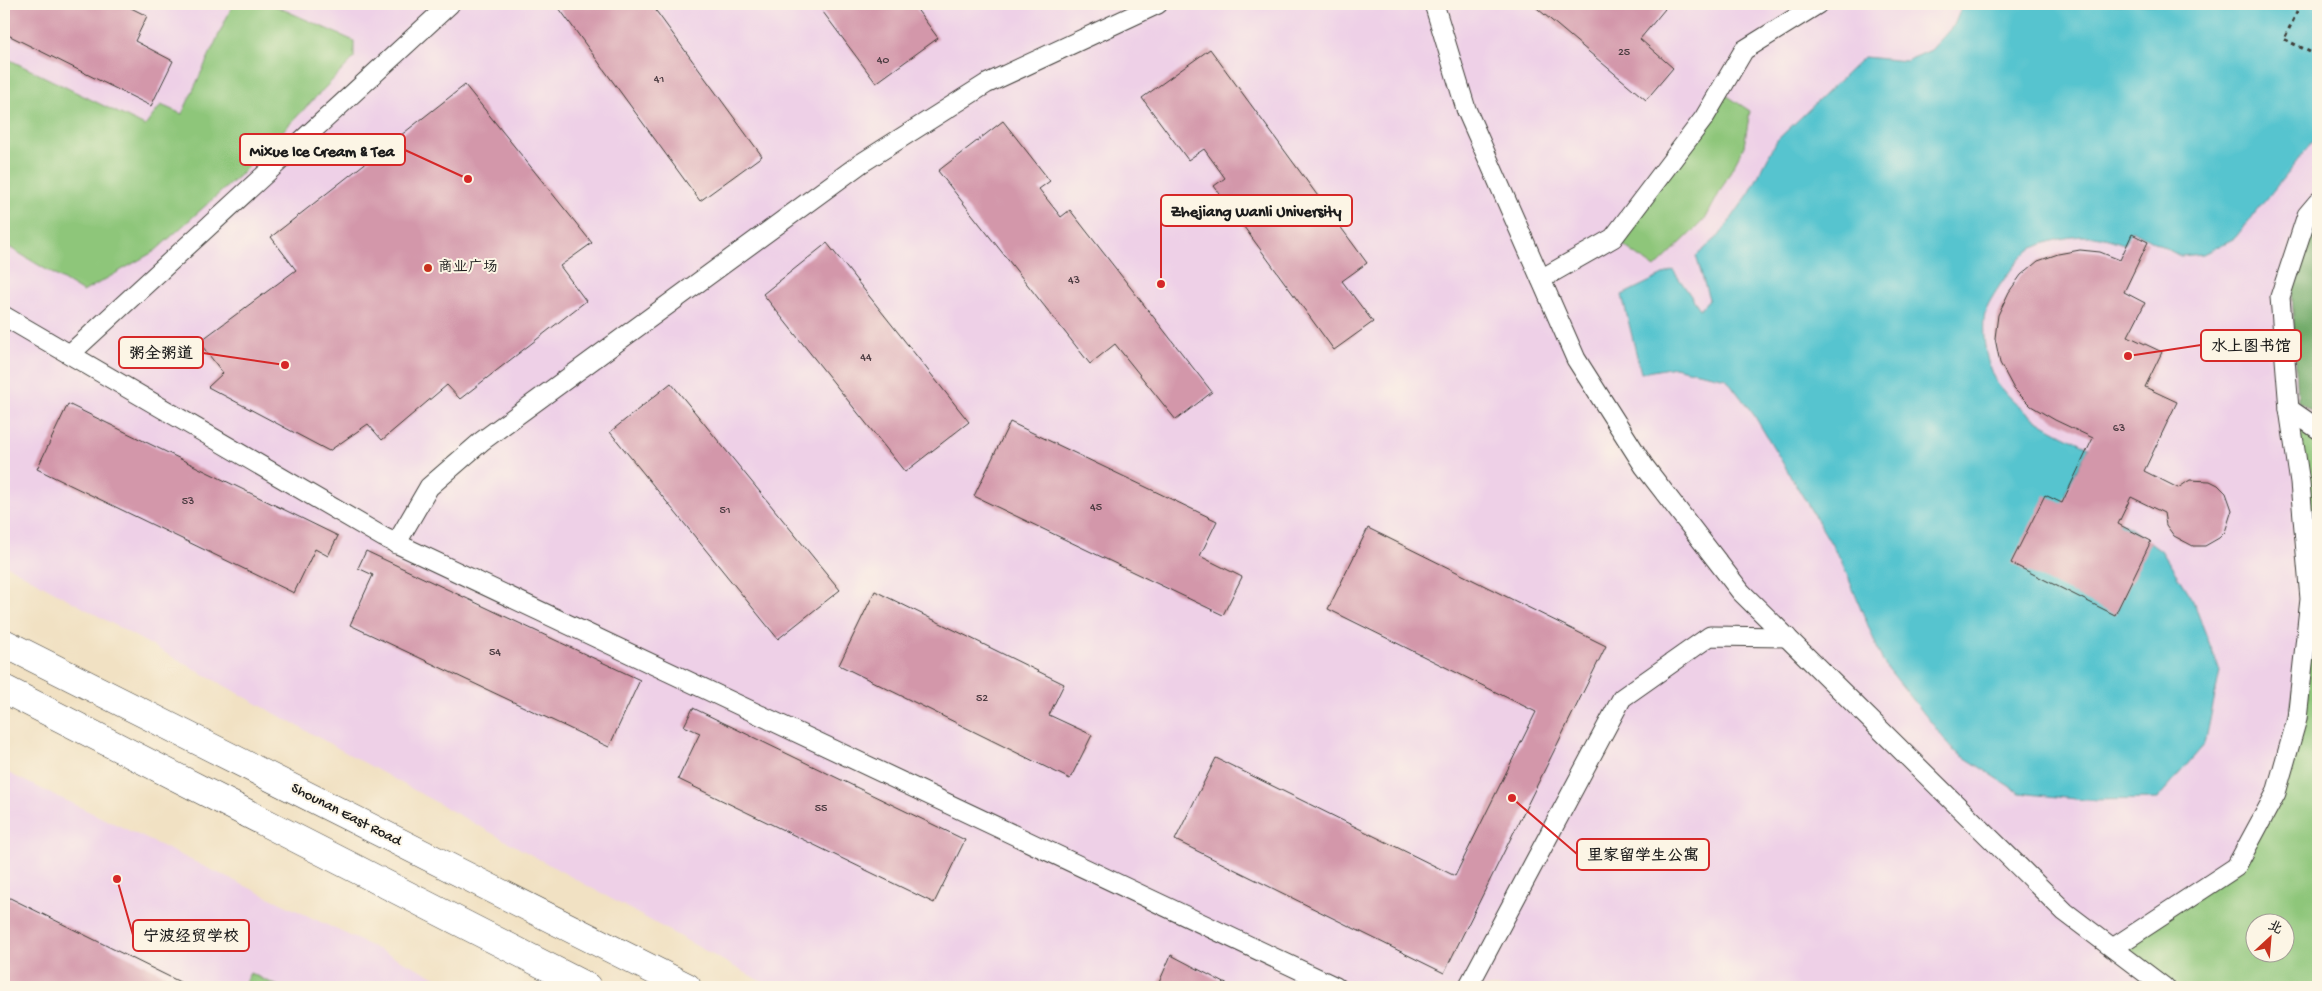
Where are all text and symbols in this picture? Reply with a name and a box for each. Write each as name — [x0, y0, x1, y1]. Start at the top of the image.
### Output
house number: 25 — [1618, 46, 1630, 60]
house number: 40 — [877, 54, 889, 68]
house number: 41 — [654, 73, 664, 87]
callout: Mixue Ice Cream & Tea — [240, 134, 405, 165]
text: Mixue Ice Cream & Tea — [250, 144, 396, 163]
callout: Zhejiang Wanli University — [1161, 195, 1352, 226]
text: Zhejiang Wanli University — [1171, 204, 1341, 223]
place label: 商业广场 — [438, 258, 498, 277]
marker: 商业广场 — [422, 262, 434, 274]
house number: 43 — [1068, 274, 1080, 288]
callout: 水上图书馆 — [2201, 330, 2301, 361]
callout: 粥全粥道 — [119, 337, 203, 368]
text: 水上图书馆 — [2211, 337, 2291, 358]
text: 粥全粥道 — [129, 344, 193, 365]
house number: 44 — [860, 351, 872, 365]
house number: 63 — [2113, 422, 2125, 436]
house number: 53 — [182, 495, 194, 509]
house number: 45 — [1090, 501, 1102, 515]
house number: 51 — [719, 504, 731, 518]
house number: 54 — [489, 646, 501, 660]
house number: 52 — [976, 692, 988, 706]
street label: Shounan East Road — [288, 779, 405, 851]
house number: 55 — [815, 802, 827, 816]
callout: 里家留学生公寓 — [1577, 839, 1709, 870]
text: 里家留学生公寓 — [1587, 846, 1699, 867]
north arrow — [2244, 914, 2294, 964]
text: 北 — [2265, 918, 2285, 939]
callout: 宁波经贸学校 — [133, 920, 249, 951]
text: 宁波经贸学校 — [143, 928, 239, 948]

